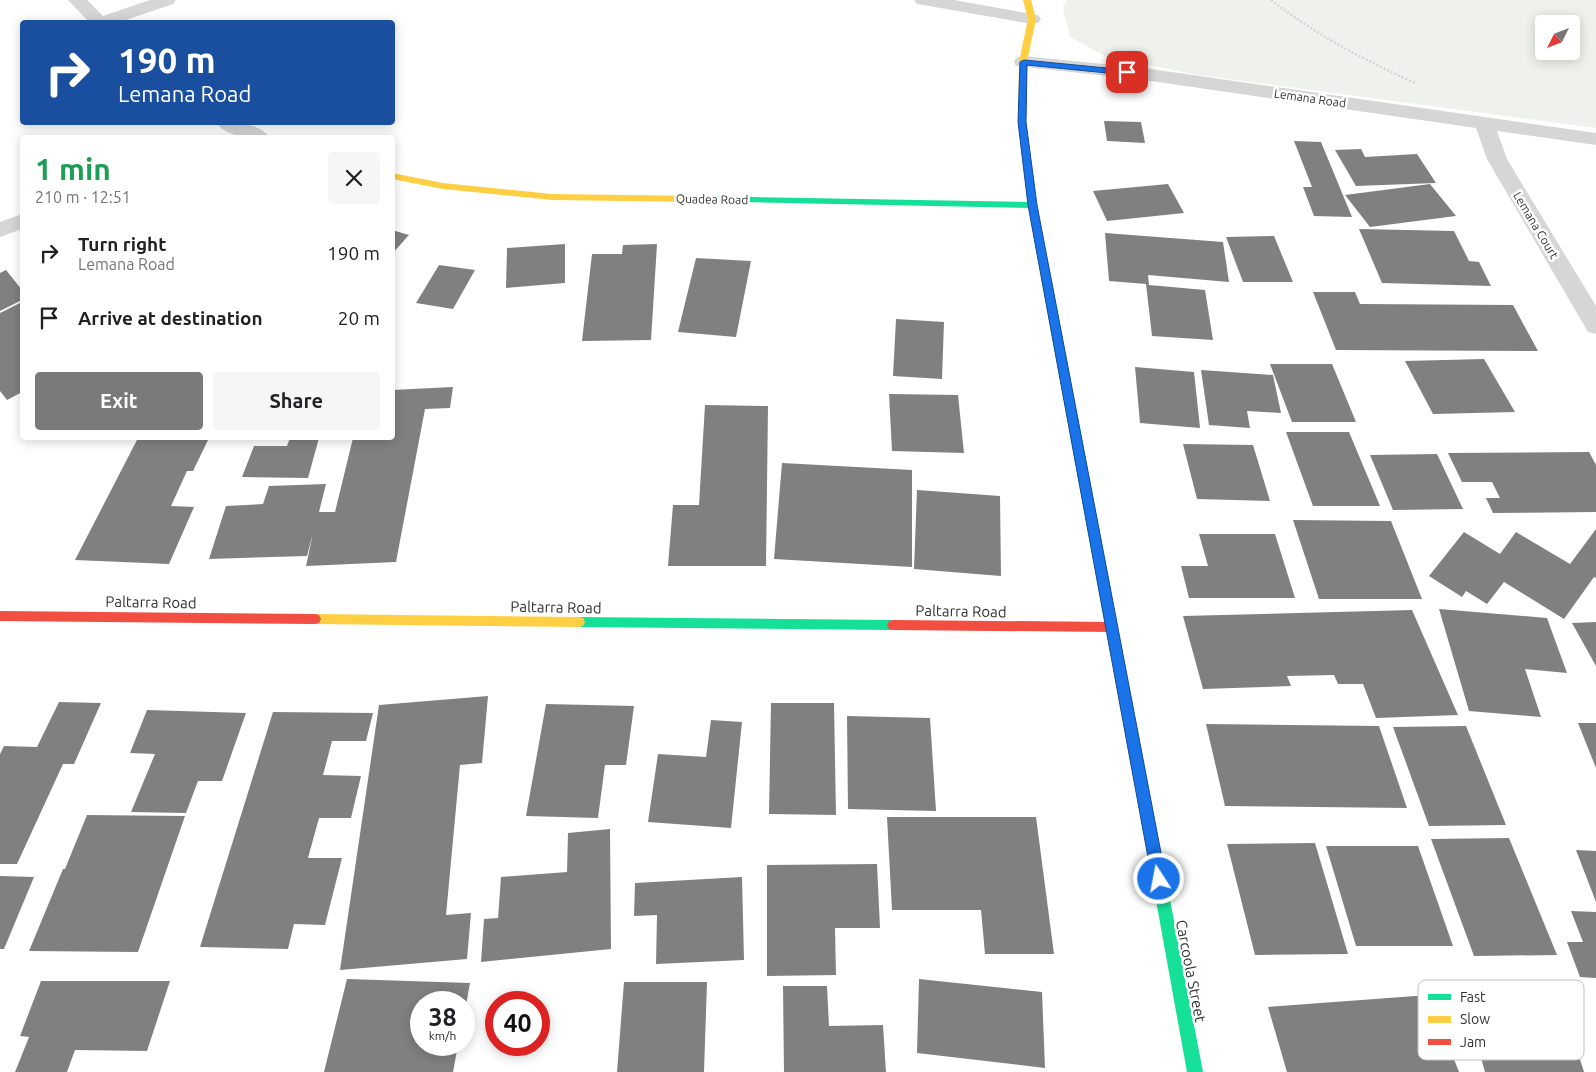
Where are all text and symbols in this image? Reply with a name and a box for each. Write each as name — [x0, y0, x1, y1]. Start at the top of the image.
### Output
north arrow — [1535, 15, 1580, 60]
map controls — [1535, 15, 1580, 60]
icon: right — [35, 40, 100, 105]
text: 190 m — [118, 40, 216, 80]
pin — [1106, 51, 1148, 93]
icon: arrive — [1113, 58, 1141, 86]
text: Lemana Road — [118, 81, 251, 106]
street label: Lemana Road — [1273, 87, 1347, 109]
text: 1 min — [35, 152, 111, 186]
button: close — [328, 152, 380, 204]
text: 210 m · 12:51 — [35, 188, 131, 206]
street label: Lemana Court — [1511, 189, 1561, 261]
street label: Quadea Road — [676, 192, 748, 206]
text: Turn right — [78, 233, 166, 255]
icon: right — [35, 239, 63, 267]
text: 190 m — [327, 242, 380, 264]
text: Lemana Road — [78, 255, 175, 273]
icon: arrive — [35, 304, 63, 332]
text: Arrive at destination — [78, 307, 263, 329]
text: 20 m — [338, 307, 380, 329]
button: Exit — [35, 372, 203, 430]
button: Share — [213, 372, 380, 430]
street label: Paltarra Road — [105, 593, 197, 611]
street label: Paltarra Road — [510, 598, 602, 616]
street label: Paltarra Road — [915, 602, 1007, 620]
position arrow — [1132, 852, 1184, 904]
street label: Carcoola Street — [1173, 918, 1209, 1024]
legend — [1418, 980, 1584, 1060]
text: Fast — [1460, 989, 1486, 1005]
speed limit sign: 40 — [485, 991, 550, 1056]
text: 38 — [428, 1003, 457, 1031]
text: Slow — [1460, 1011, 1490, 1027]
text: km/h — [429, 1029, 456, 1042]
text: Jam — [1460, 1034, 1486, 1050]

